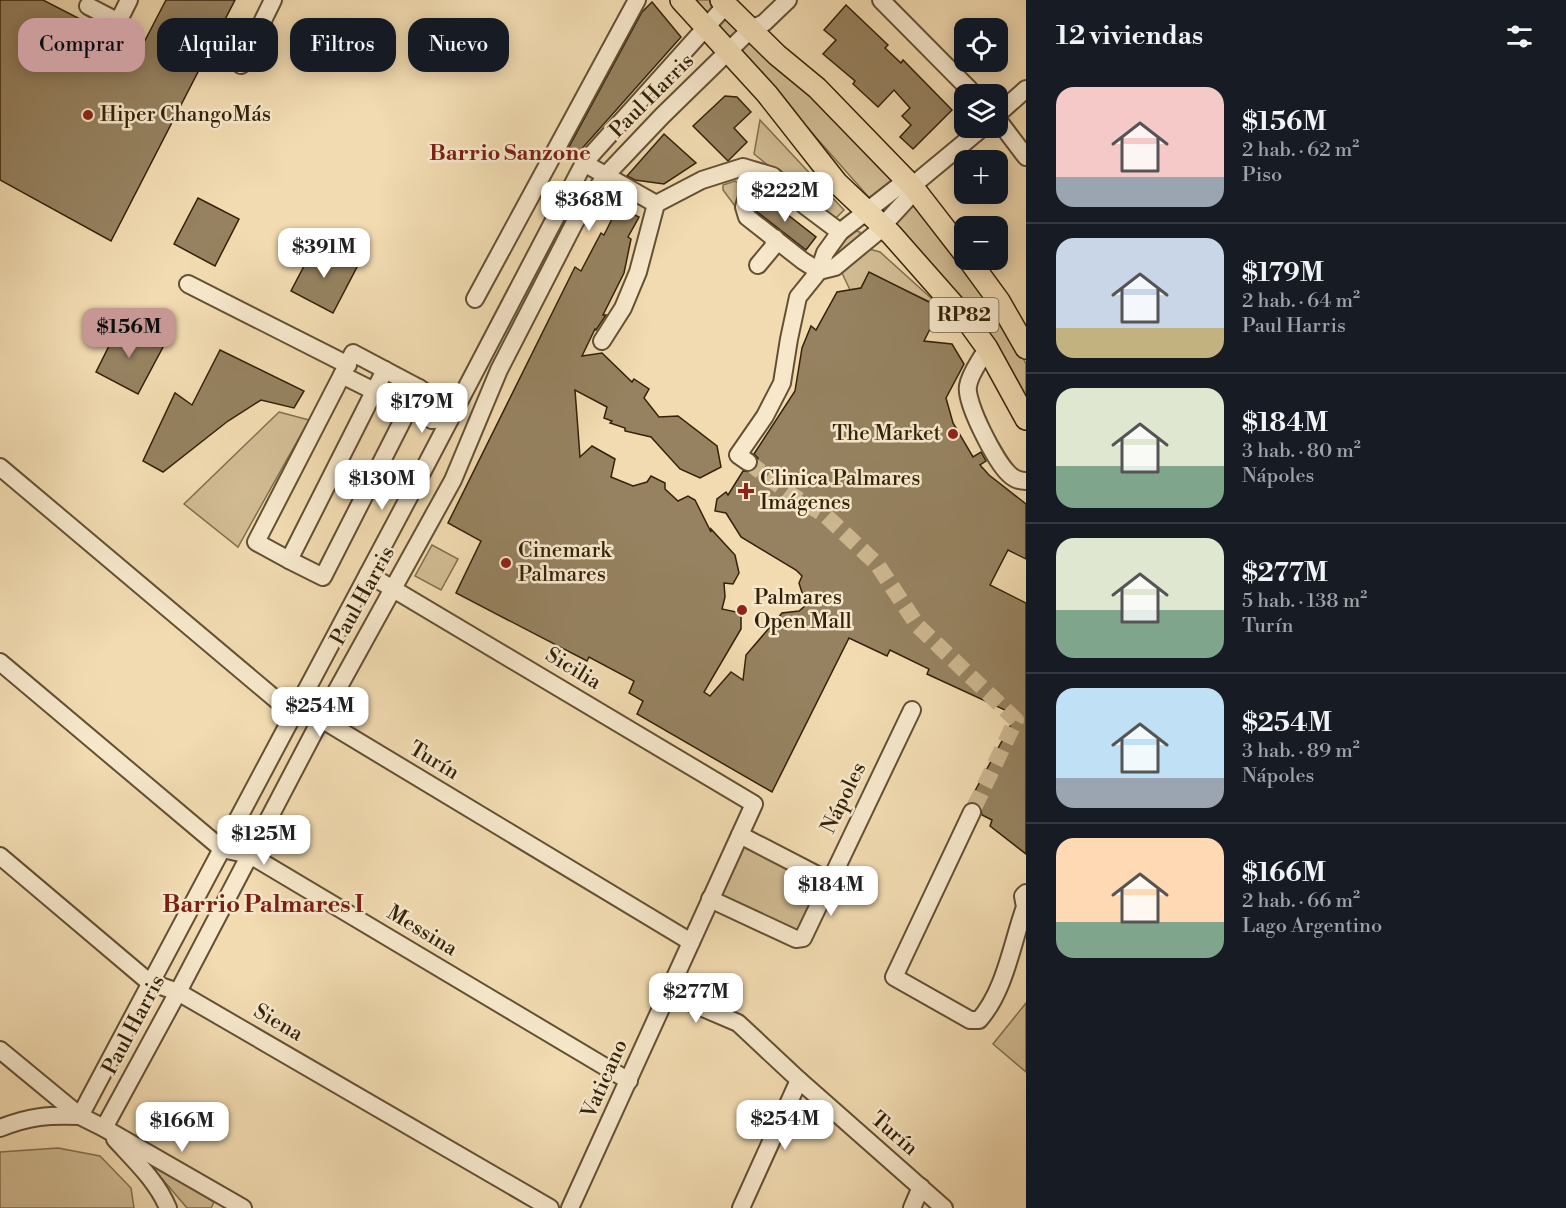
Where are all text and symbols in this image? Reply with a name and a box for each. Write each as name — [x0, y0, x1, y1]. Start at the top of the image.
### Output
chip: Comprar — [18, 18, 145, 72]
chip: Alquilar — [157, 18, 278, 72]
chip: Filtros — [290, 18, 396, 72]
chip: Nuevo — [408, 18, 509, 72]
map controls — [954, 18, 1008, 270]
button: locate — [954, 18, 1008, 72]
text: 12 viviendas — [1056, 20, 1203, 52]
icon: filters — [1503, 20, 1536, 53]
street label: Paul Harris — [604, 48, 700, 144]
button: layers — [954, 84, 1008, 138]
place label: Hiper ChangoMás — [100, 102, 271, 128]
text: $156M — [1242, 106, 1327, 138]
marker: Hiper ChangoMás — [81, 108, 95, 122]
icon: home — [1104, 111, 1176, 183]
text: 2 hab. · 62 m² — [1242, 138, 1359, 163]
district label: Barrio Sanzone — [429, 140, 591, 167]
button: + — [954, 150, 1008, 204]
text: Piso — [1242, 163, 1282, 188]
pin: $222M — [743, 172, 827, 223]
text: $222M — [751, 179, 819, 204]
pin: $368M — [547, 181, 631, 232]
text: $368M — [555, 188, 623, 213]
button: − — [954, 216, 1008, 270]
pin: $391M — [282, 228, 366, 279]
text: $391M — [292, 235, 356, 260]
text: $179M — [1242, 257, 1324, 289]
icon: home — [1104, 262, 1176, 334]
text: 2 hab. · 64 m² — [1242, 289, 1360, 314]
road number: RP82 — [930, 298, 998, 332]
pin: $156M — [87, 308, 171, 359]
text: Paul Harris — [1242, 314, 1346, 339]
text: $156M — [96, 315, 162, 340]
pin: $179M — [380, 383, 464, 434]
text: $179M — [391, 390, 453, 415]
text: $184M — [1242, 407, 1328, 439]
icon: home — [1104, 412, 1176, 484]
place label: The Market — [832, 421, 942, 447]
marker: The Market — [946, 427, 960, 441]
text: 3 hab. · 80 m² — [1242, 439, 1361, 464]
pin: $130M — [340, 460, 424, 511]
text: Nápoles — [1242, 464, 1314, 489]
place label: Clinica Palmares Imágenes — [760, 466, 920, 516]
text: $130M — [349, 467, 415, 492]
marker: Clinica Palmares Imágenes — [737, 482, 755, 500]
place label: Cinemark Palmares — [518, 538, 612, 588]
street label: Paul Harris — [325, 542, 401, 650]
marker: Cinemark Palmares — [499, 556, 513, 570]
text: $277M — [1242, 557, 1328, 589]
icon: home — [1104, 562, 1176, 634]
place label: Palmares Open Mall — [754, 585, 852, 635]
text: 5 hab. · 138 m² — [1242, 589, 1367, 614]
marker: Palmares Open Mall — [735, 603, 749, 617]
text: Turín — [1242, 614, 1293, 639]
street label: Sicilia — [540, 642, 606, 696]
pin: $254M — [278, 687, 362, 738]
text: $254M — [285, 694, 355, 719]
text: $254M — [1242, 707, 1332, 739]
icon: home — [1104, 712, 1176, 784]
street label: Turín — [404, 736, 464, 786]
text: 3 hab. · 89 m² — [1242, 739, 1360, 764]
street label: Nápoles — [816, 758, 872, 838]
text: Nápoles — [1242, 764, 1314, 789]
pin: $125M — [222, 815, 306, 866]
text: $125M — [231, 822, 297, 847]
text: $166M — [1242, 857, 1326, 889]
icon: home — [1104, 862, 1176, 934]
pin: $184M — [789, 866, 873, 917]
text: $184M — [798, 873, 864, 898]
text: 2 hab. · 66 m² — [1242, 889, 1360, 914]
district label: Barrio Palmares I — [162, 890, 364, 920]
street label: Messina — [382, 900, 462, 962]
text: Lago Argentino — [1242, 914, 1382, 939]
street label: Paul Harris — [97, 971, 171, 1079]
pin: $277M — [654, 973, 738, 1024]
text: $277M — [663, 980, 729, 1005]
street label: Siena — [249, 999, 308, 1048]
street label: Vaticano — [576, 1035, 634, 1123]
pin: $254M — [743, 1100, 827, 1151]
pin: $166M — [140, 1102, 224, 1153]
street label: Turín — [865, 1106, 923, 1162]
text: $254M — [750, 1107, 820, 1132]
text: $166M — [150, 1109, 214, 1134]

